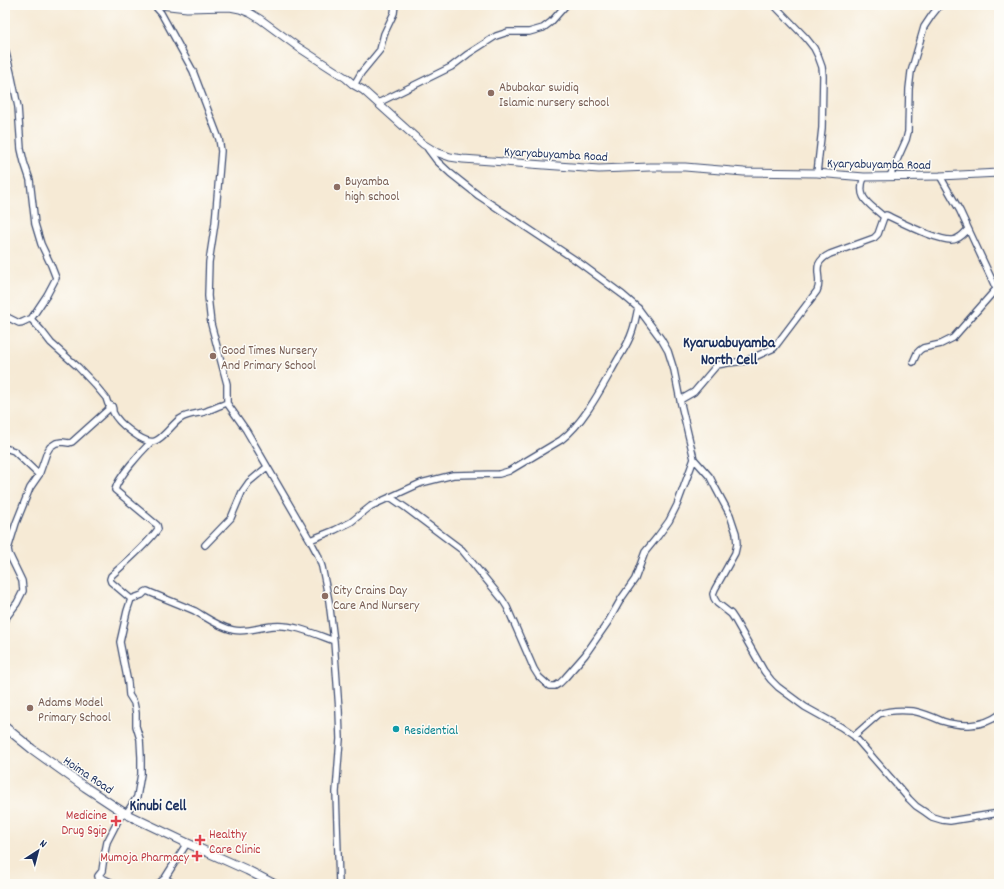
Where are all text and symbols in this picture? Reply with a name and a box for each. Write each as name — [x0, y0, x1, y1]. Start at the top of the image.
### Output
place label: Abubakar swidiq Islamic nursery school — [499, 79, 609, 113]
marker: Abubakar swidiq Islamic nursery school — [486, 88, 496, 98]
street label: Kyaryabuyamba Road — [503, 143, 608, 168]
street label: Kyaryabuyamba Road — [827, 155, 931, 176]
place label: Buyamba high school — [345, 173, 399, 207]
marker: Buyamba high school — [332, 182, 342, 192]
district label: Kyarwabuyamba North Cell — [683, 333, 776, 372]
place label: Good Times Nursery And Primary School — [221, 342, 318, 376]
marker: Good Times Nursery And Primary School — [208, 351, 218, 361]
place label: City Crains Day Care And Nursery — [333, 582, 420, 616]
marker: City Crains Day Care And Nursery — [320, 591, 330, 601]
place label: Adams Model Primary School — [38, 694, 111, 728]
marker: Adams Model Primary School — [25, 703, 35, 713]
place label: Residential — [404, 722, 458, 741]
marker: Residential — [391, 724, 401, 734]
street label: Hoima Road — [59, 752, 117, 800]
district label: Kinubi Cell — [130, 796, 187, 818]
place label: Medicine Drug Sgip — [61, 807, 107, 841]
marker: Medicine Drug Sgip — [110, 815, 122, 827]
place label: Healthy Care Clinic — [209, 826, 261, 860]
north arrow — [18, 831, 58, 871]
marker: Healthy Care Clinic — [194, 834, 206, 846]
text: N — [36, 836, 50, 853]
place label: Mumoja Pharmacy — [100, 849, 190, 868]
marker: Mumoja Pharmacy — [192, 851, 202, 861]

